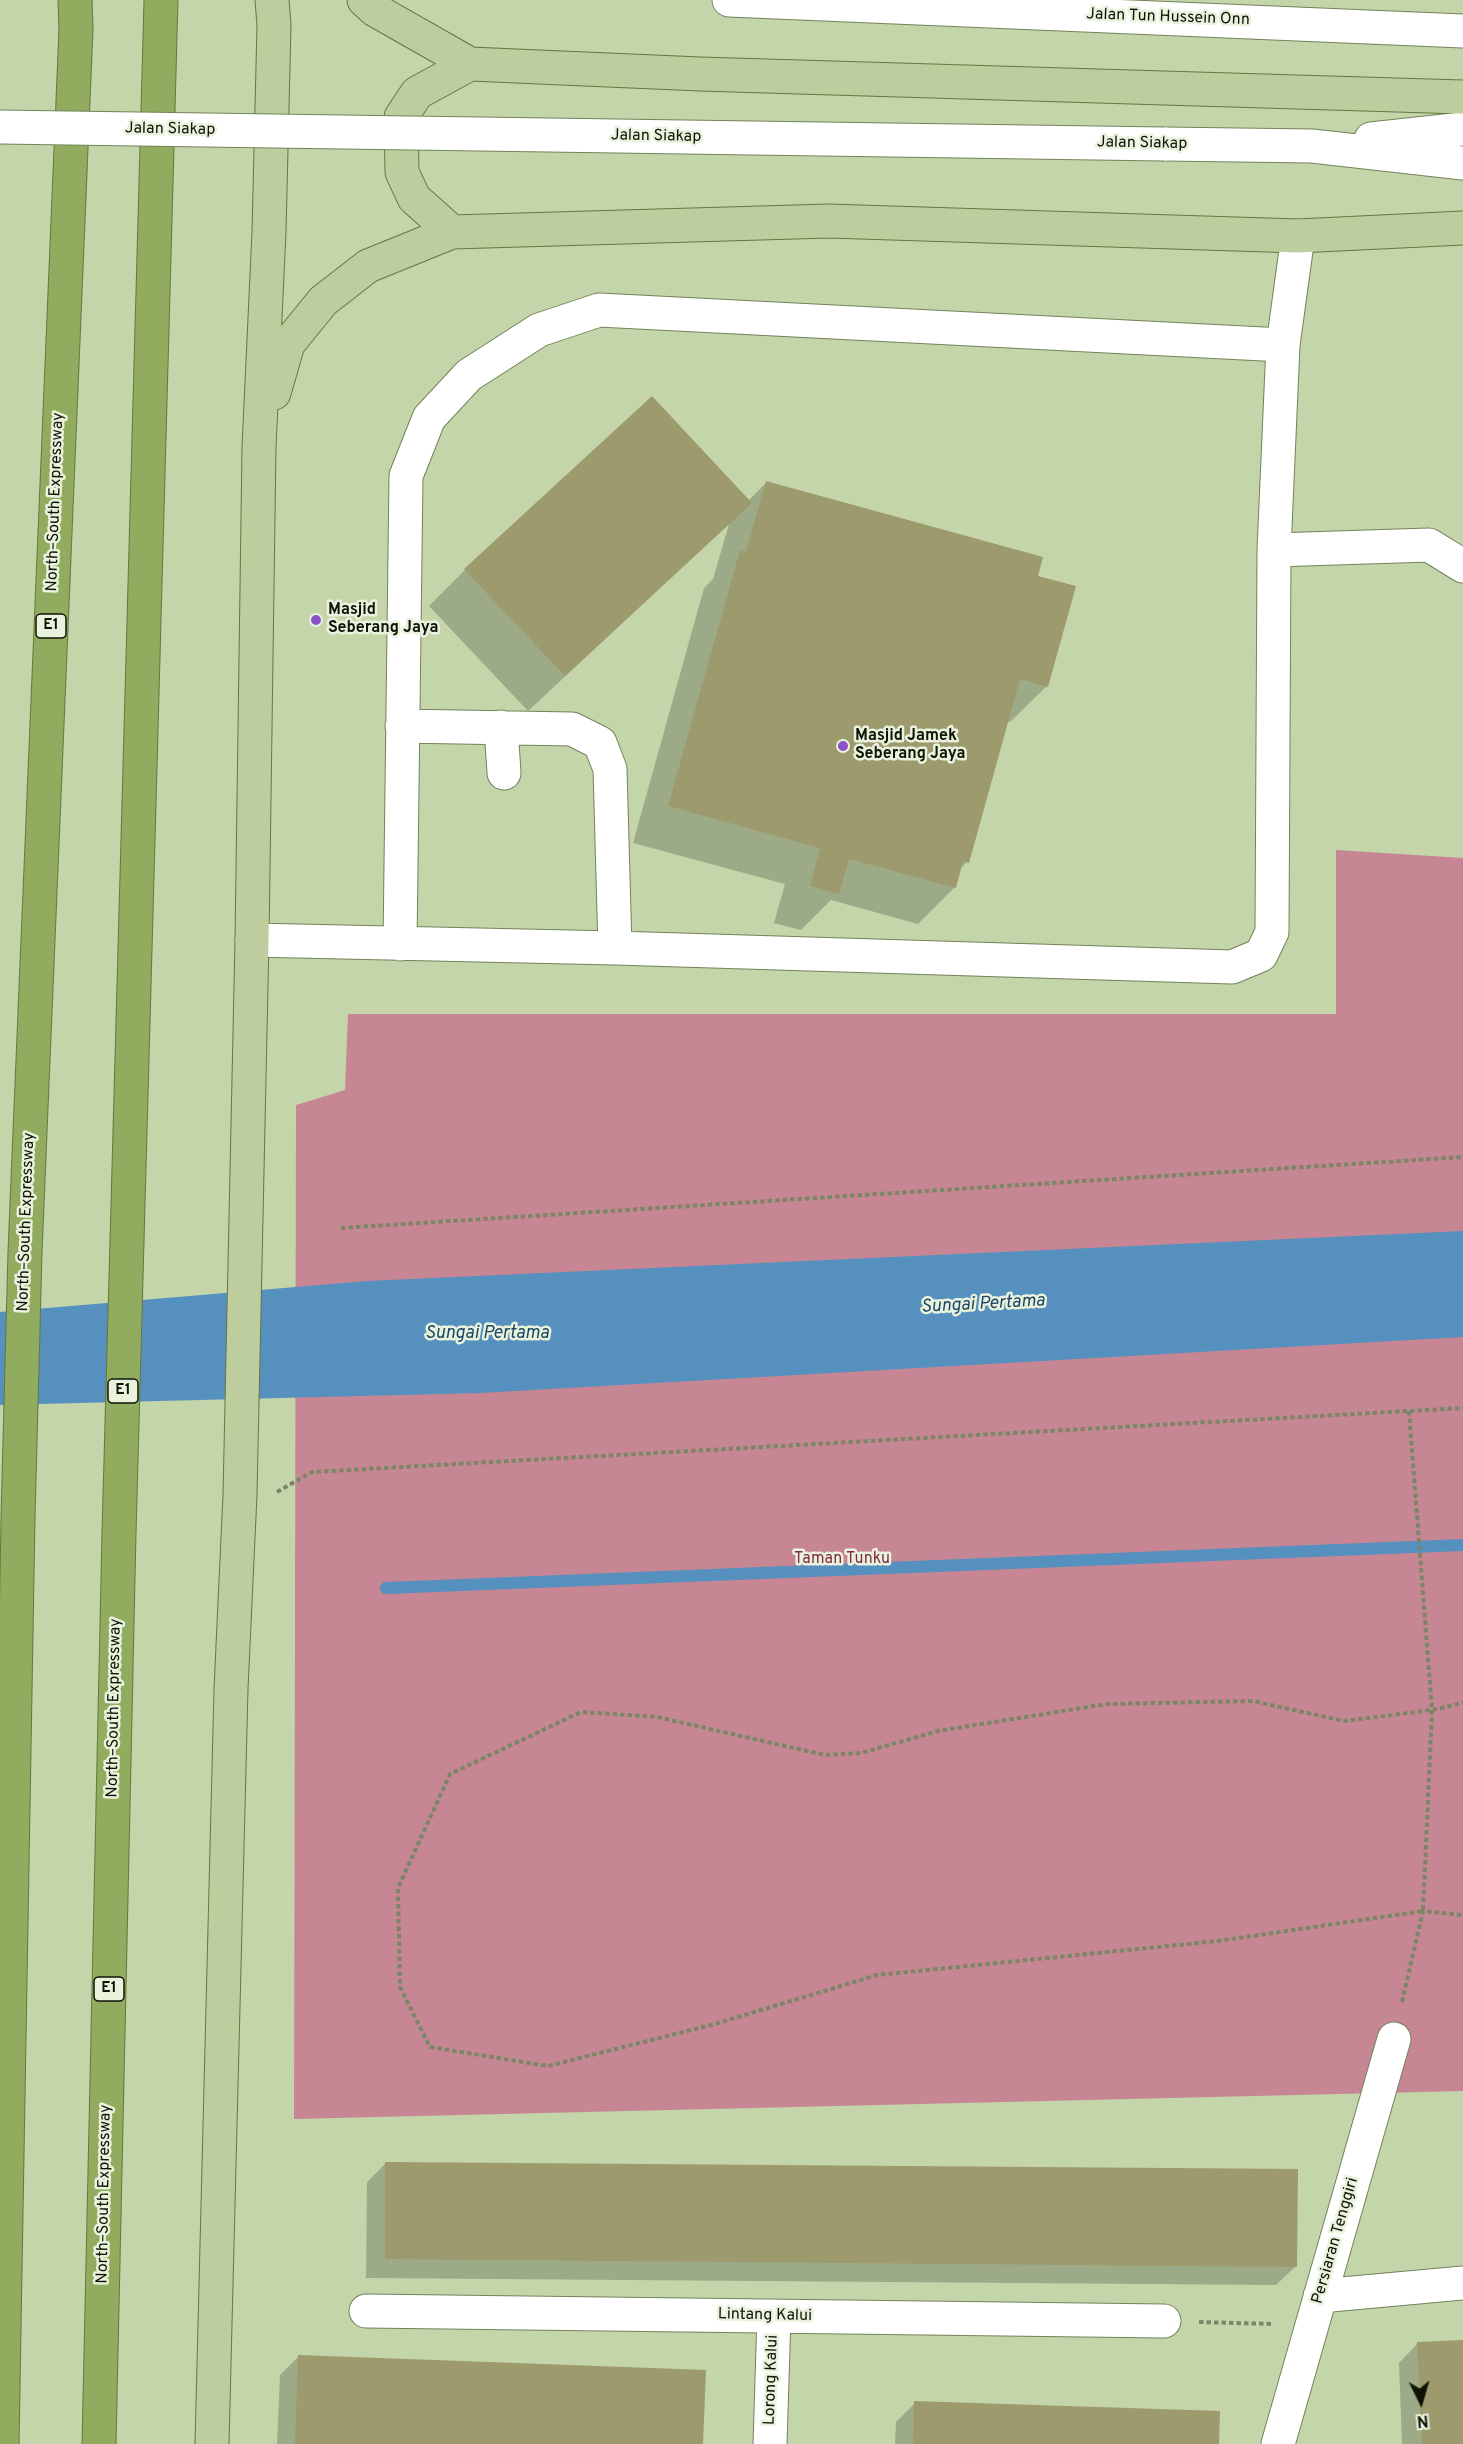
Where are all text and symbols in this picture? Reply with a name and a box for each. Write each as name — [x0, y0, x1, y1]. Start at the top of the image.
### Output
street label: Jalan Tun Hussein Onn — [1086, 6, 1250, 30]
street label: Jalan Siakap — [125, 120, 215, 140]
street label: Jalan Siakap — [611, 127, 701, 147]
street label: Jalan Siakap — [1097, 134, 1187, 154]
street label: North–South Expressway — [43, 412, 69, 592]
place label: Masjid Seberang Jaya — [328, 601, 438, 639]
marker: Masjid Seberang Jaya — [309, 613, 323, 627]
road number: E1 — [36, 614, 66, 638]
place label: Masjid Jamek Seberang Jaya — [855, 727, 965, 765]
marker: Masjid Jamek Seberang Jaya — [836, 739, 850, 753]
street label: North–South Expressway — [14, 1132, 40, 1312]
water label: Sungai Pertama — [921, 1291, 1045, 1319]
water label: Sungai Pertama — [425, 1323, 549, 1345]
road number: E1 — [108, 1379, 138, 1403]
park label: Taman Tunku — [794, 1550, 890, 1570]
street label: North–South Expressway — [104, 1618, 126, 1798]
road number: E1 — [94, 1977, 124, 2001]
street label: North–South Expressway — [94, 2104, 116, 2284]
street label: Persiaran Tenggiri — [1309, 2176, 1363, 2306]
street label: Lintang Kalui — [718, 2306, 812, 2326]
street label: Lorong Kalui — [761, 2334, 783, 2426]
north arrow — [1391, 2372, 1451, 2432]
text: N — [1416, 2409, 1429, 2430]

